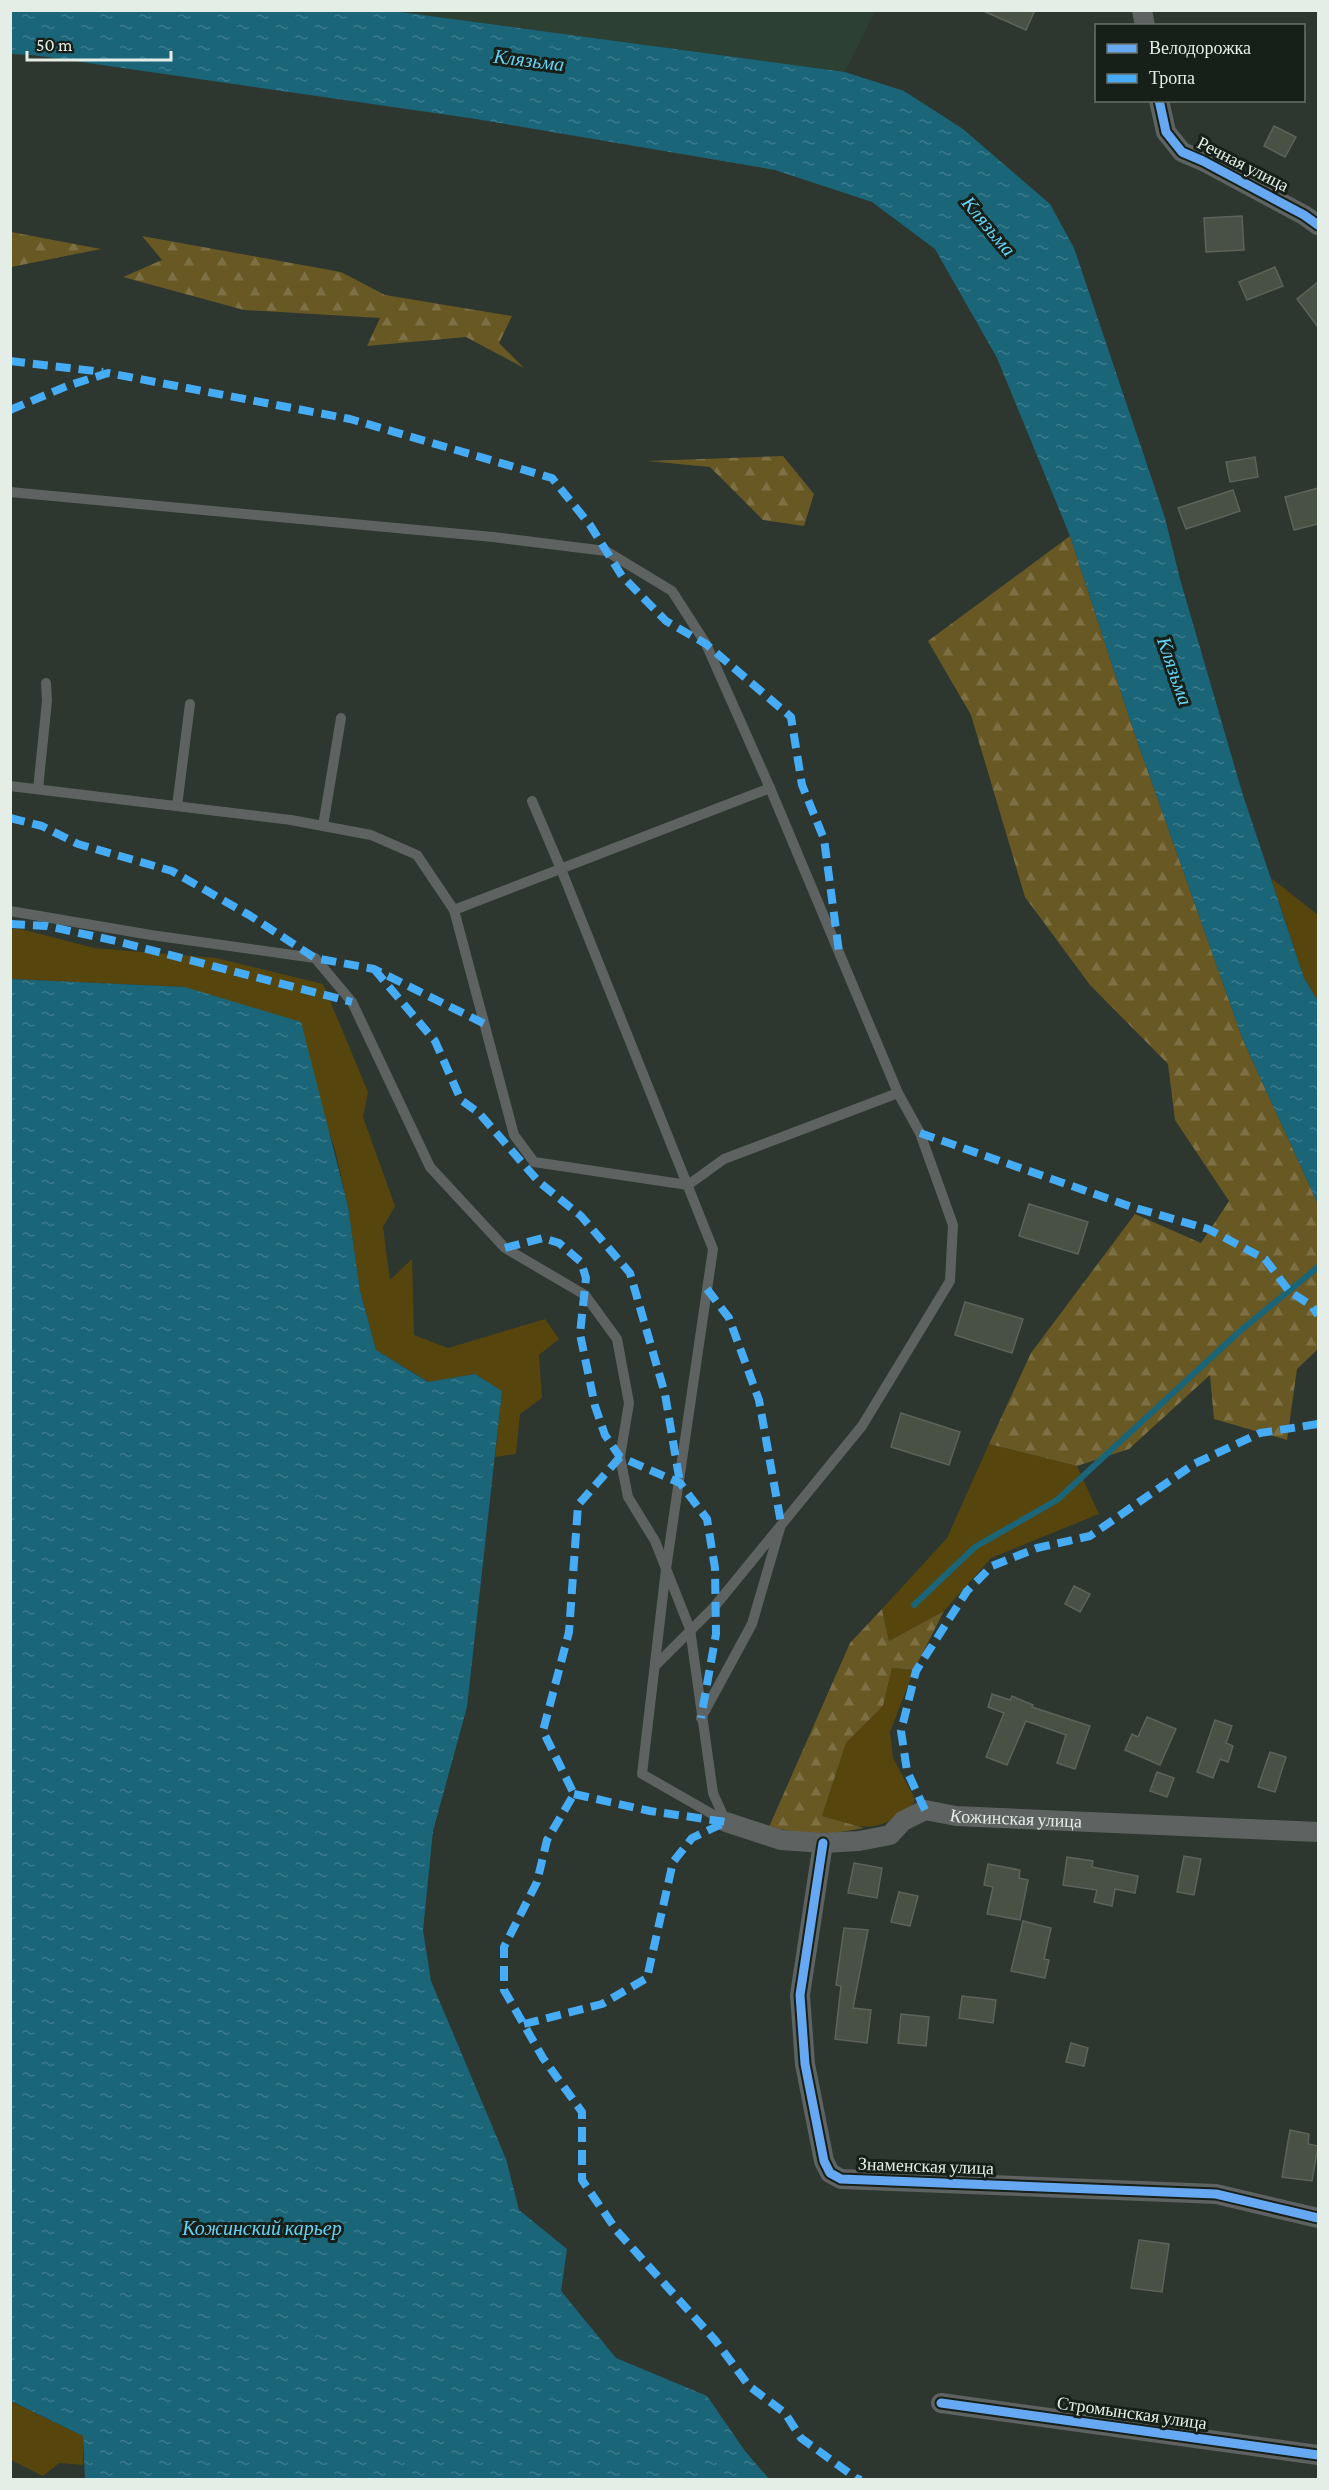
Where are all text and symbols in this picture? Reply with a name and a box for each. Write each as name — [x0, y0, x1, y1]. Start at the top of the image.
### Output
scale bar — [27, 24, 171, 62]
legend — [1095, 24, 1305, 102]
text: 50 m — [36, 35, 73, 55]
text: Велодорожка — [1149, 38, 1251, 58]
water label: Клязьма — [491, 45, 566, 75]
text: Тропа — [1149, 68, 1195, 88]
street label: Речная улица — [1194, 132, 1292, 196]
water label: Клязьма — [957, 191, 1020, 260]
water label: Клязьма — [1153, 633, 1197, 708]
street label: Кожинская улица — [948, 1805, 1082, 1832]
street label: Знаменская улица — [858, 2154, 994, 2178]
water label: Кожинский карьер — [181, 2217, 342, 2240]
street label: Стромынская улица — [1056, 2393, 1208, 2433]

